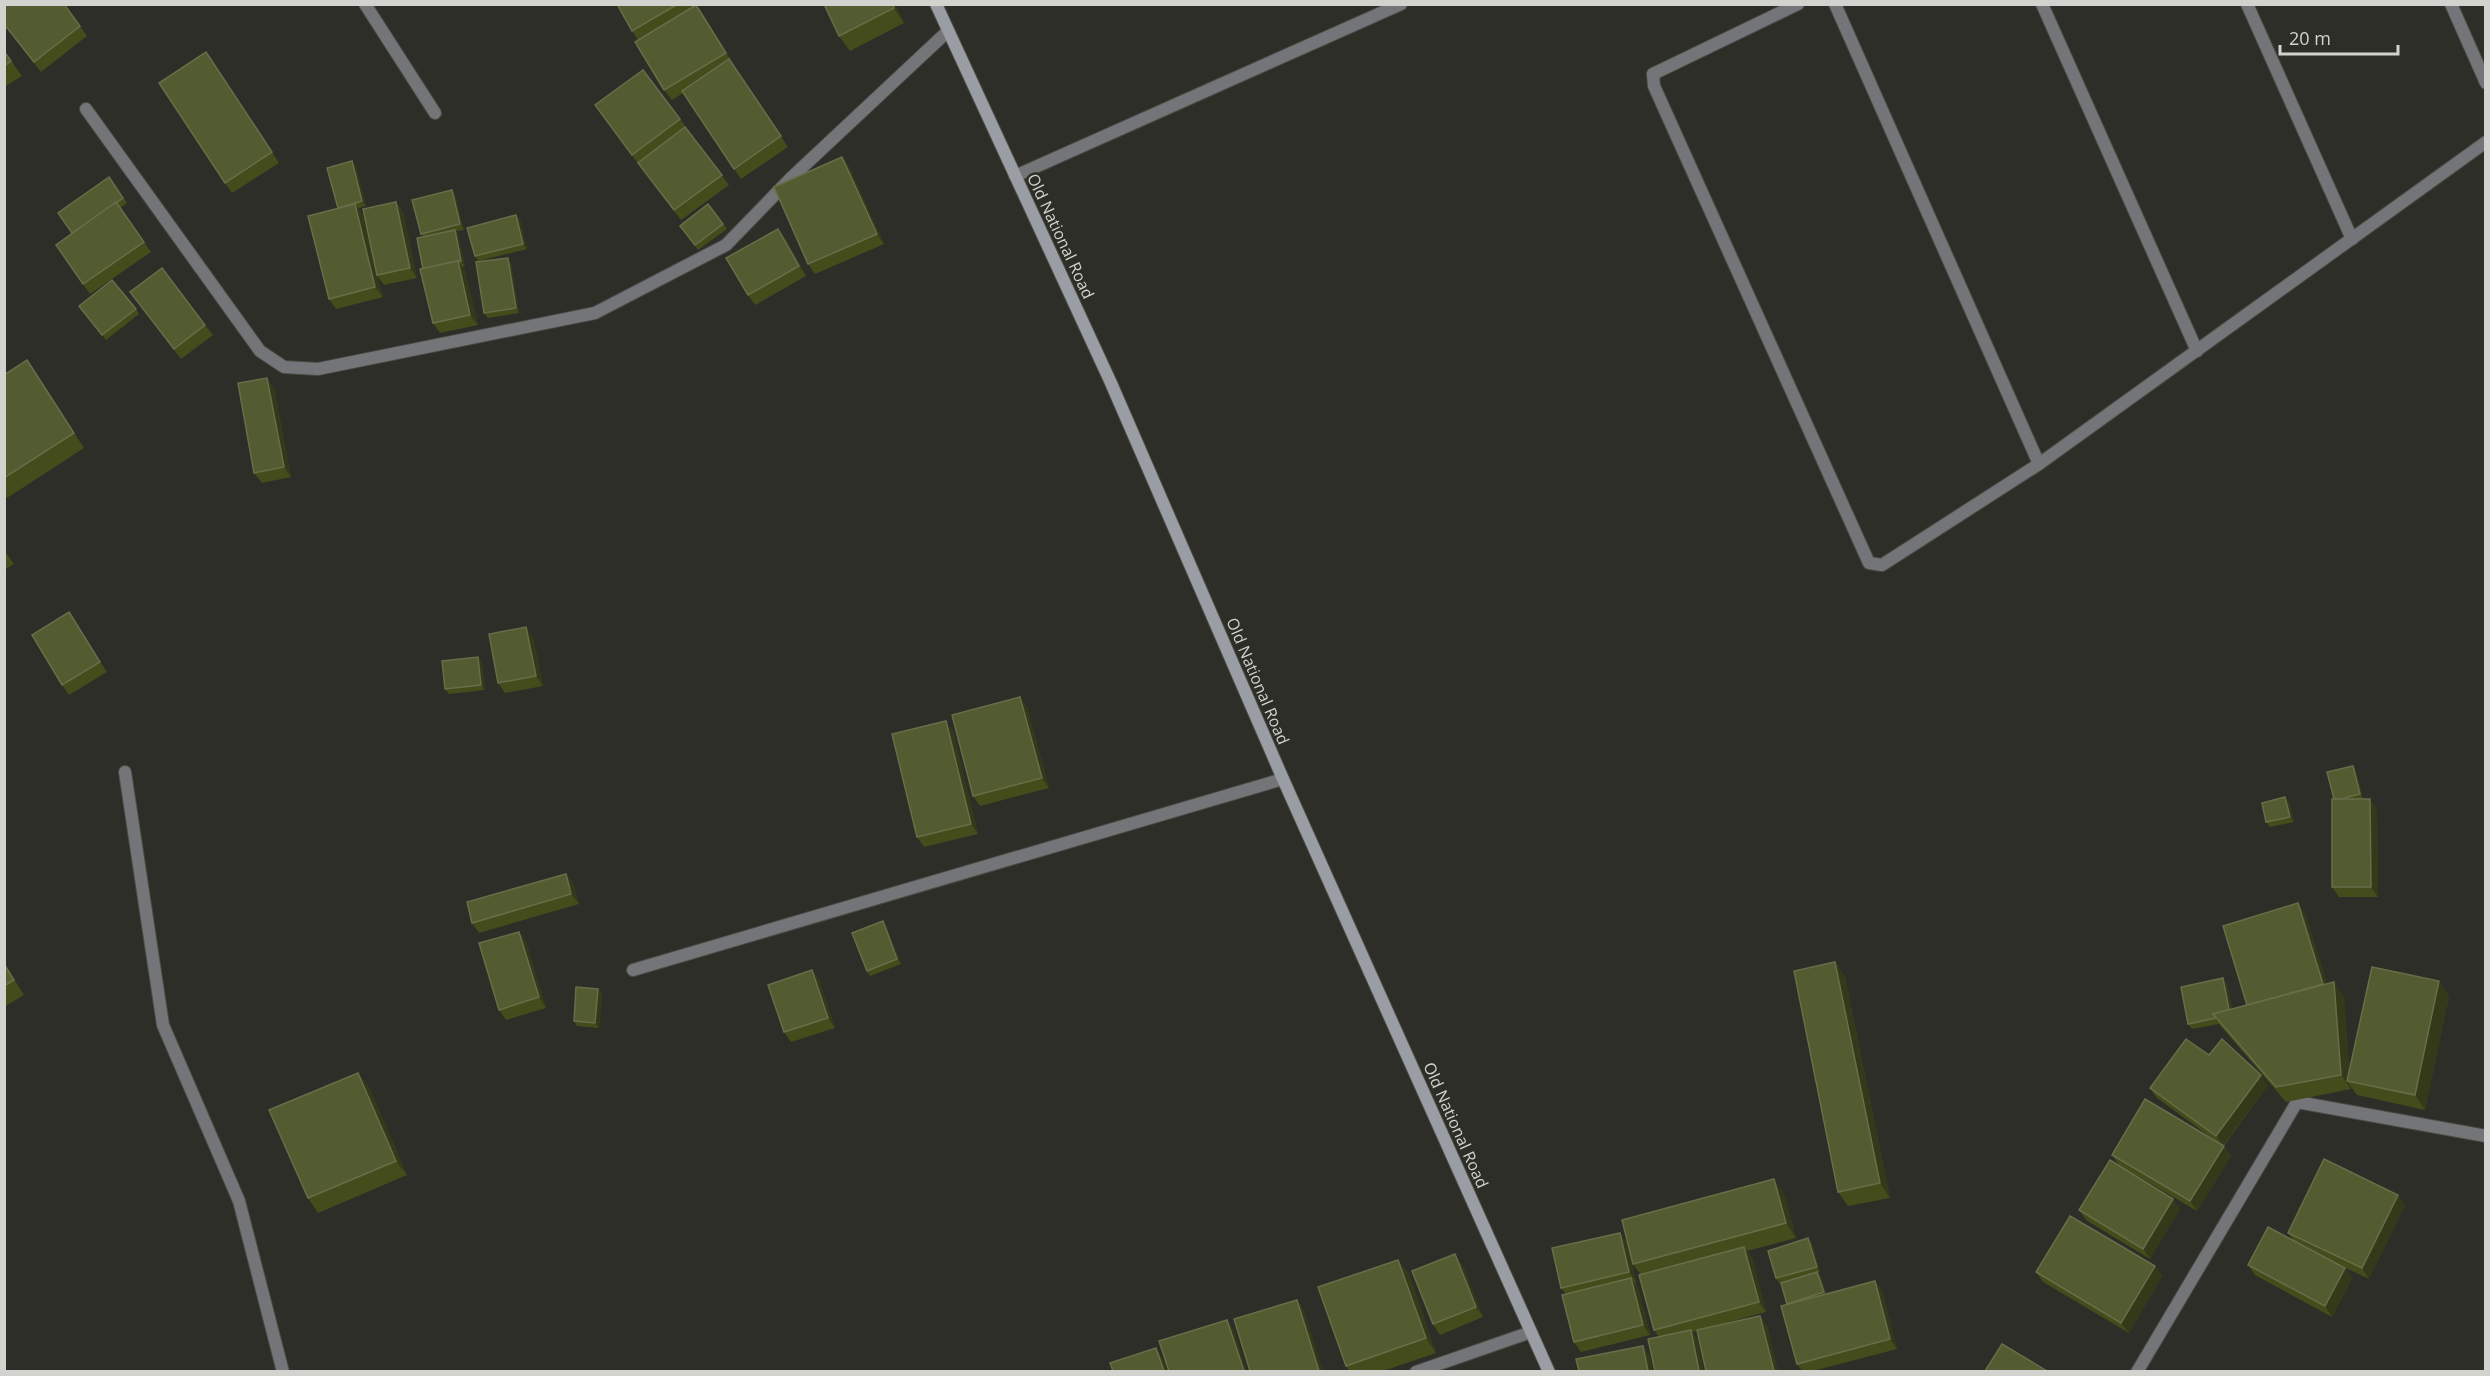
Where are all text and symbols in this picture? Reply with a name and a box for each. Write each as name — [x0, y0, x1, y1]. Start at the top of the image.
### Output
scale bar — [2280, 18, 2398, 56]
text: 20 m — [2289, 26, 2331, 50]
street label: Old National Road — [1022, 170, 1100, 302]
street label: Old National Road — [1221, 614, 1295, 748]
street label: Old National Road — [1418, 1058, 1494, 1192]

